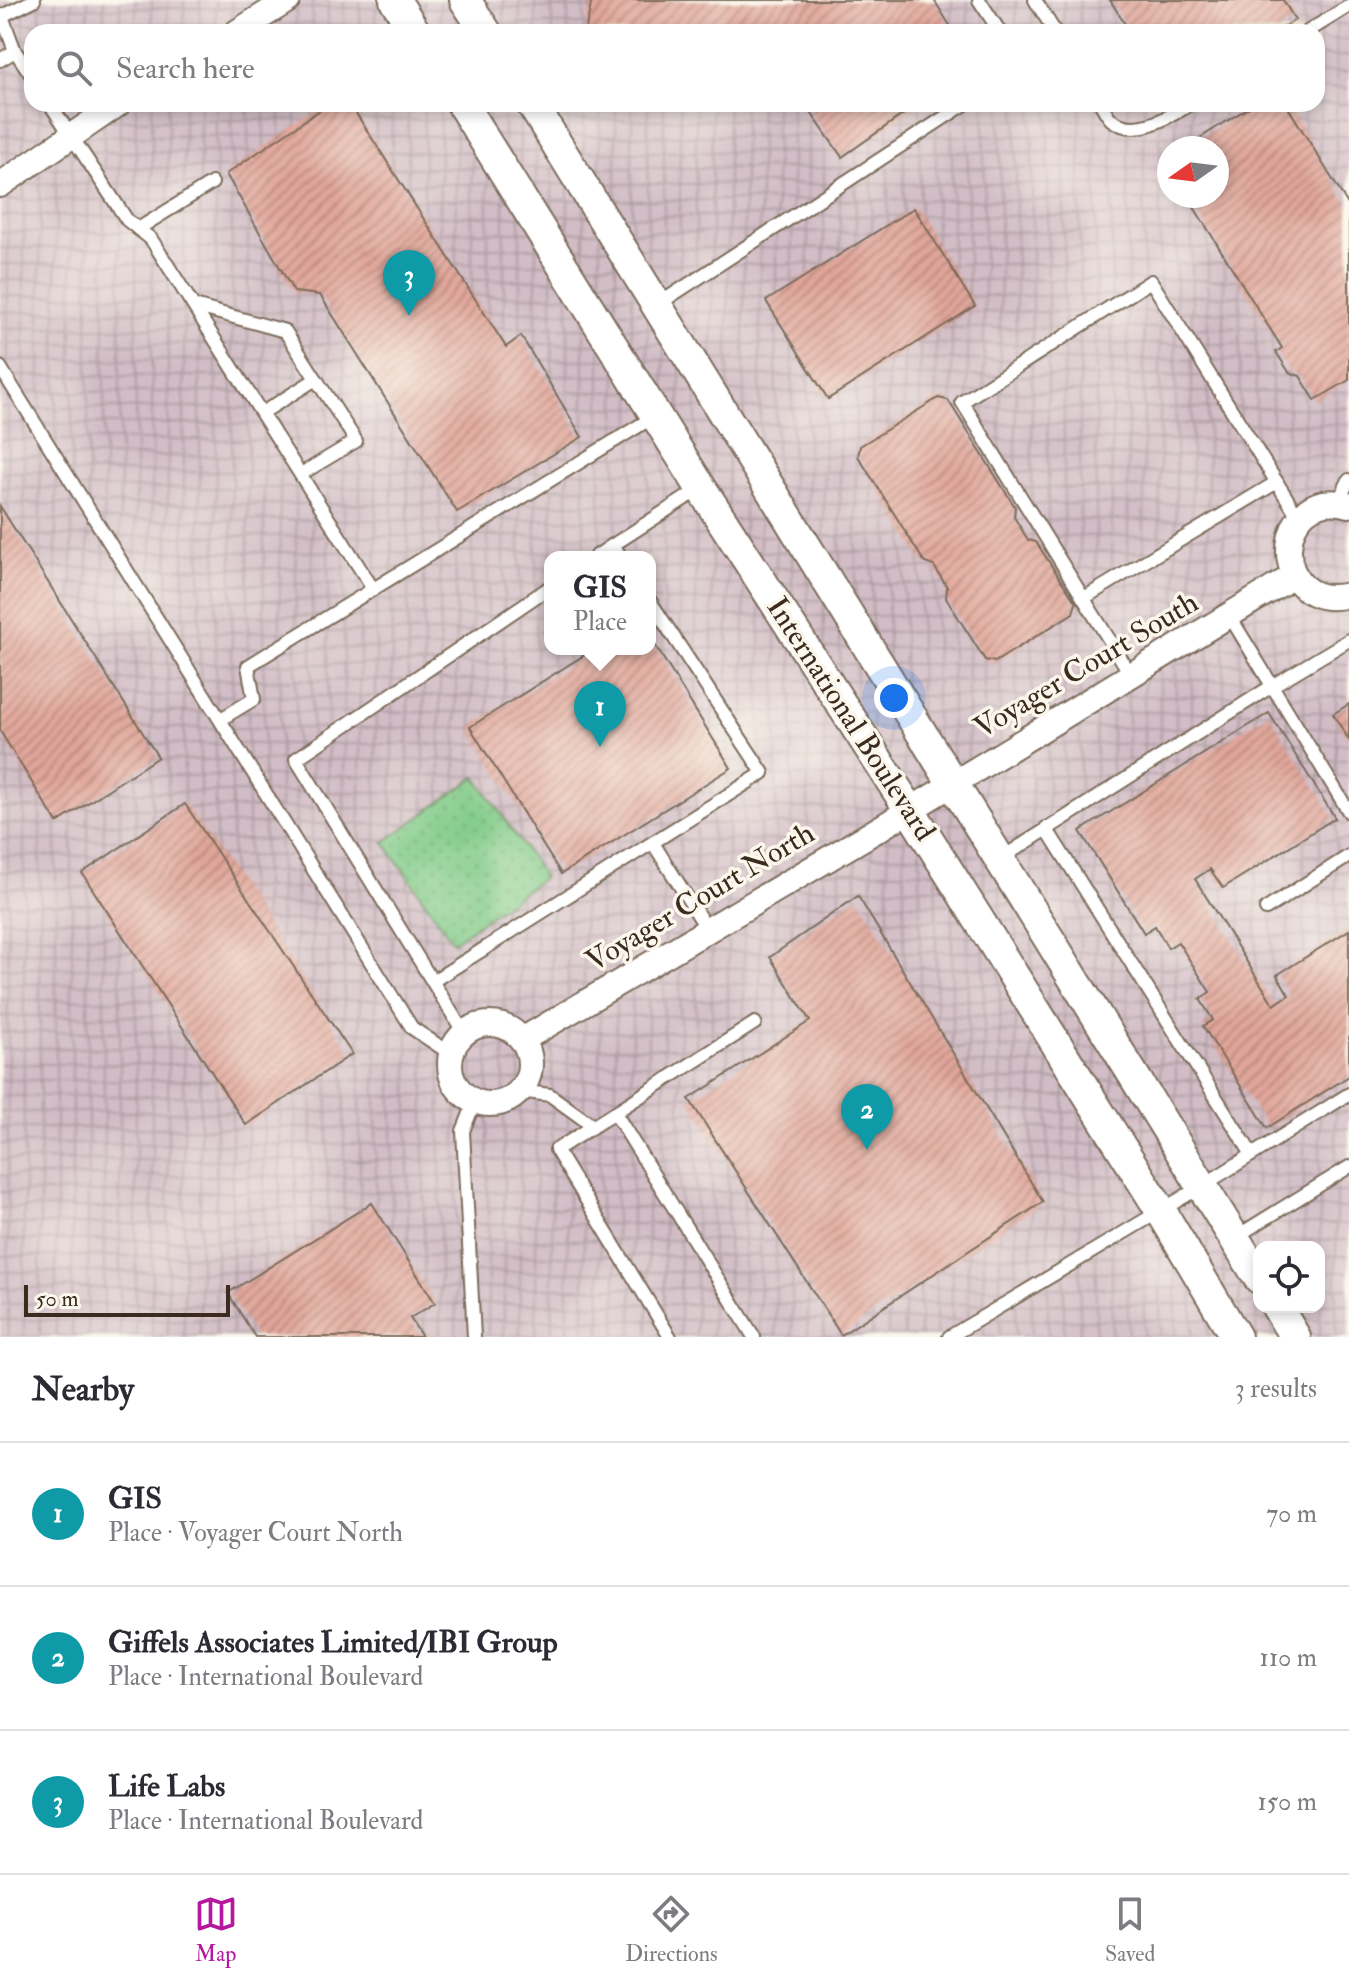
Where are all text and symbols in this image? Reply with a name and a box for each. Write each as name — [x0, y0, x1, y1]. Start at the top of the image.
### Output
search box — [24, 24, 1325, 112]
icon: search — [52, 46, 96, 90]
text: Search here — [116, 50, 255, 87]
north arrow — [1157, 136, 1229, 208]
pin: 3 — [383, 250, 435, 316]
popup — [544, 551, 656, 655]
text: GIS — [573, 569, 627, 606]
street label: Voyager Court South — [967, 583, 1205, 746]
street label: International Boulevard — [758, 590, 944, 848]
text: Place — [573, 606, 627, 638]
your location — [874, 678, 914, 718]
pin: 1 — [574, 681, 626, 747]
street label: Voyager Court North — [579, 814, 821, 980]
pin: 2 — [841, 1084, 893, 1150]
map controls — [1253, 1241, 1325, 1313]
button: locate — [1253, 1241, 1325, 1313]
scale bar — [24, 1281, 230, 1317]
text: 50 m — [36, 1285, 78, 1313]
text: Nearby — [32, 1368, 134, 1411]
text: 3 results — [1235, 1373, 1317, 1405]
text: GIS — [108, 1480, 162, 1517]
text: 1 — [53, 1498, 63, 1530]
text: 70 m — [1266, 1498, 1317, 1530]
text: Place · Voyager Court North — [108, 1517, 403, 1549]
text: Giffels Associates Limited/IBI Group — [108, 1624, 558, 1661]
text: 2 — [51, 1642, 65, 1674]
text: 110 m — [1260, 1642, 1317, 1674]
text: Place · International Boulevard — [108, 1661, 423, 1693]
text: Life Labs — [108, 1768, 225, 1805]
text: 3 — [53, 1786, 63, 1818]
text: 150 m — [1258, 1786, 1317, 1818]
text: Place · International Boulevard — [108, 1805, 423, 1837]
tab: Map — [194, 1892, 238, 1968]
tab: Directions — [625, 1892, 718, 1968]
tab: Saved — [1105, 1892, 1155, 1968]

